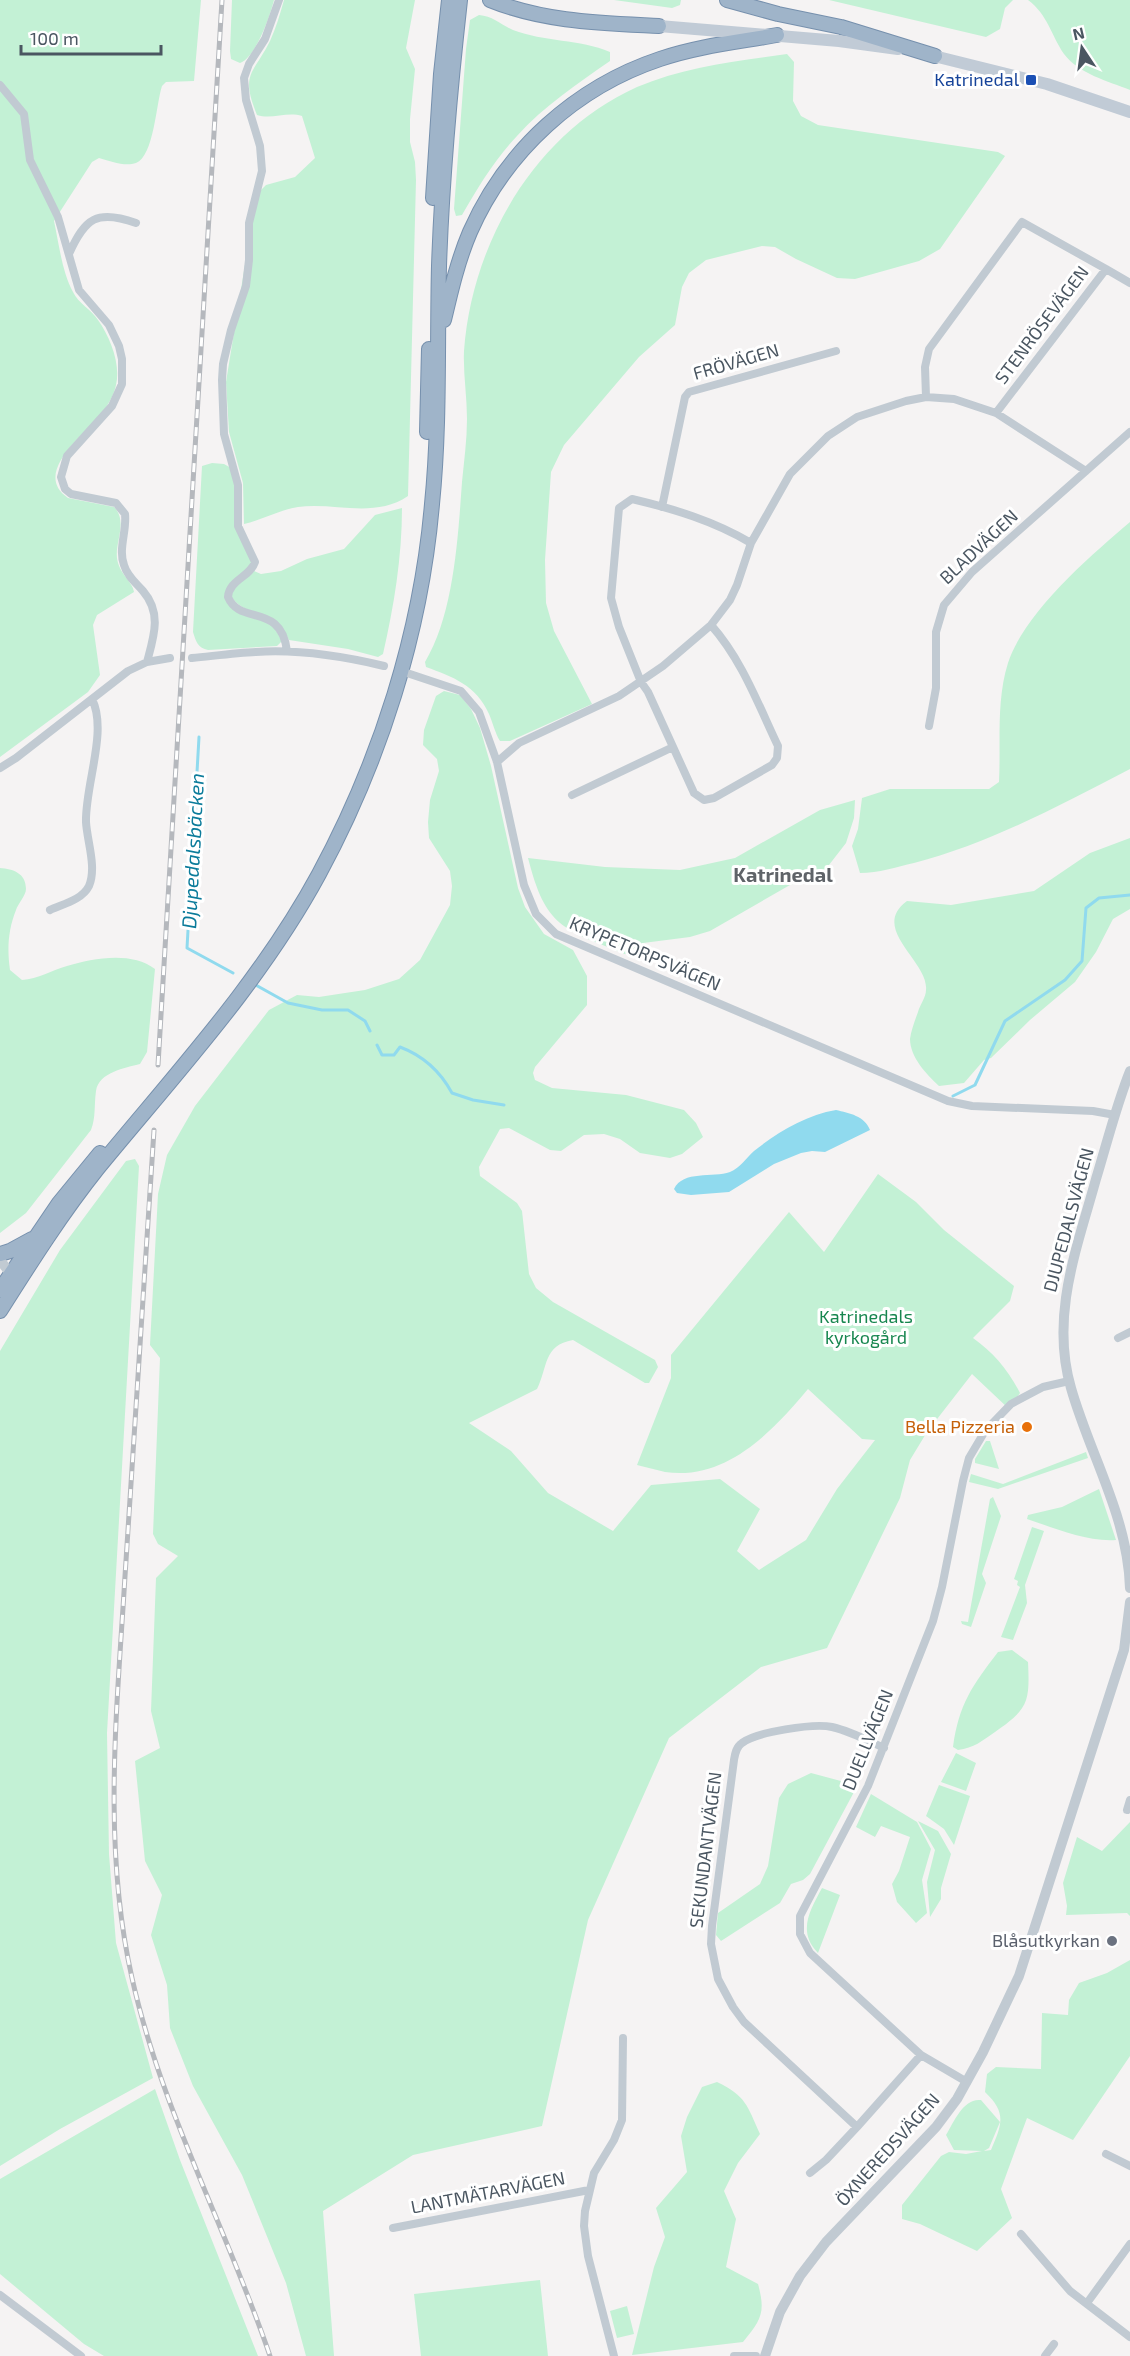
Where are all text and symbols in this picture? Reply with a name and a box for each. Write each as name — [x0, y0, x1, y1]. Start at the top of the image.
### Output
scale bar — [21, 18, 160, 56]
north arrow — [1052, 18, 1112, 78]
text: N — [1071, 22, 1086, 43]
text: 100 m — [30, 27, 79, 49]
place label: Katrinedal — [934, 68, 1020, 90]
marker: Katrinedal — [1024, 73, 1038, 87]
street label: STENRÖSEVÄGEN — [990, 261, 1093, 388]
street label: FRÖVÄGEN — [690, 338, 781, 384]
street label: BLADVÄGEN — [935, 504, 1022, 588]
water label: Djupedalsbäcken — [176, 773, 208, 929]
district label: Katrinedal — [733, 862, 833, 886]
street label: KRYPETORPSVÄGEN — [566, 911, 724, 995]
street label: DJUPEDALSVÄGEN — [1038, 1145, 1098, 1294]
park label: Katrinedals kyrkogård — [819, 1305, 913, 1348]
place label: Bella Pizzeria — [905, 1415, 1015, 1437]
marker: Bella Pizzeria — [1020, 1420, 1034, 1434]
street label: DUELLVÄGEN — [837, 1686, 897, 1793]
street label: SEKUNDANTVÄGEN — [685, 1770, 726, 1929]
place label: Blåsutkyrkan — [992, 1929, 1100, 1951]
marker: Blåsutkyrkan — [1105, 1934, 1119, 1948]
street label: ÖXNEREDSVÄGEN — [831, 2088, 944, 2210]
street label: LANTMÄTARVÄGEN — [409, 2166, 567, 2218]

